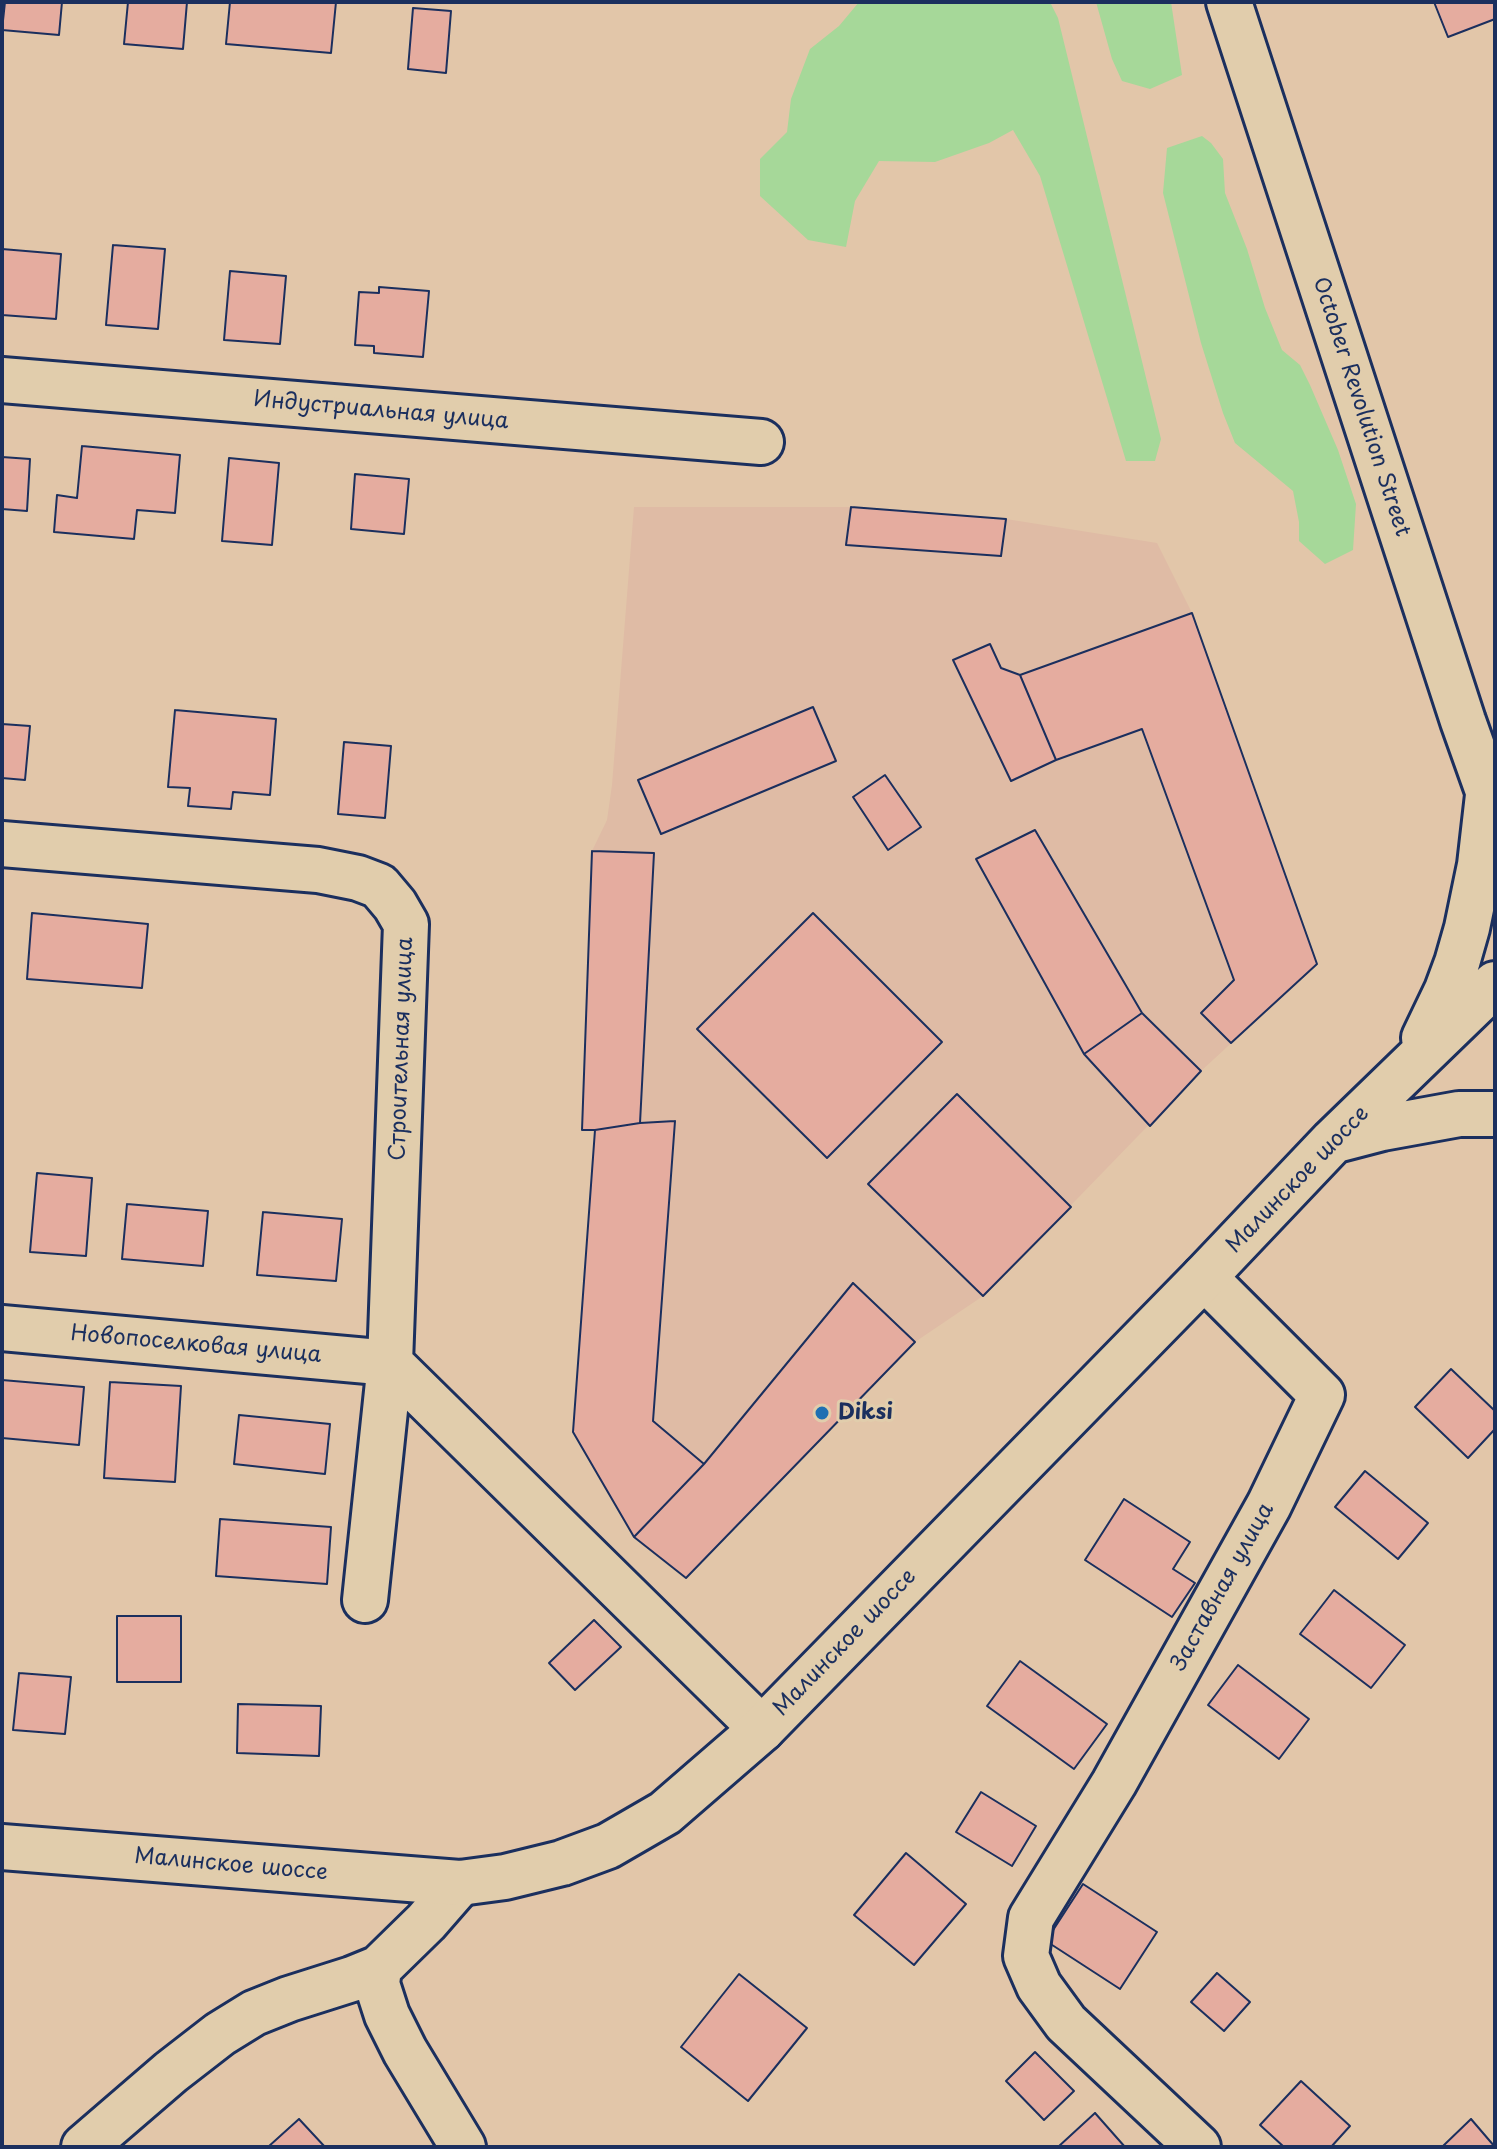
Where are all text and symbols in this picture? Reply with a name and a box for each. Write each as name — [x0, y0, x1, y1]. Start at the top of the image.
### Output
street label: October Revolution Street — [1307, 274, 1415, 540]
street label: Индустриальная улица — [252, 387, 510, 435]
street label: Строительная улица — [385, 937, 419, 1161]
street label: Малинское шоссе — [1221, 1101, 1375, 1259]
street label: Новопоселковая улица — [69, 1321, 323, 1369]
place label: Diksi — [838, 1400, 893, 1426]
marker: Diksi — [813, 1404, 831, 1422]
street label: Заставная улица — [1166, 1499, 1280, 1675]
street label: Малинское шоссе — [768, 1564, 922, 1722]
street label: Малинское шоссе — [133, 1843, 329, 1887]

